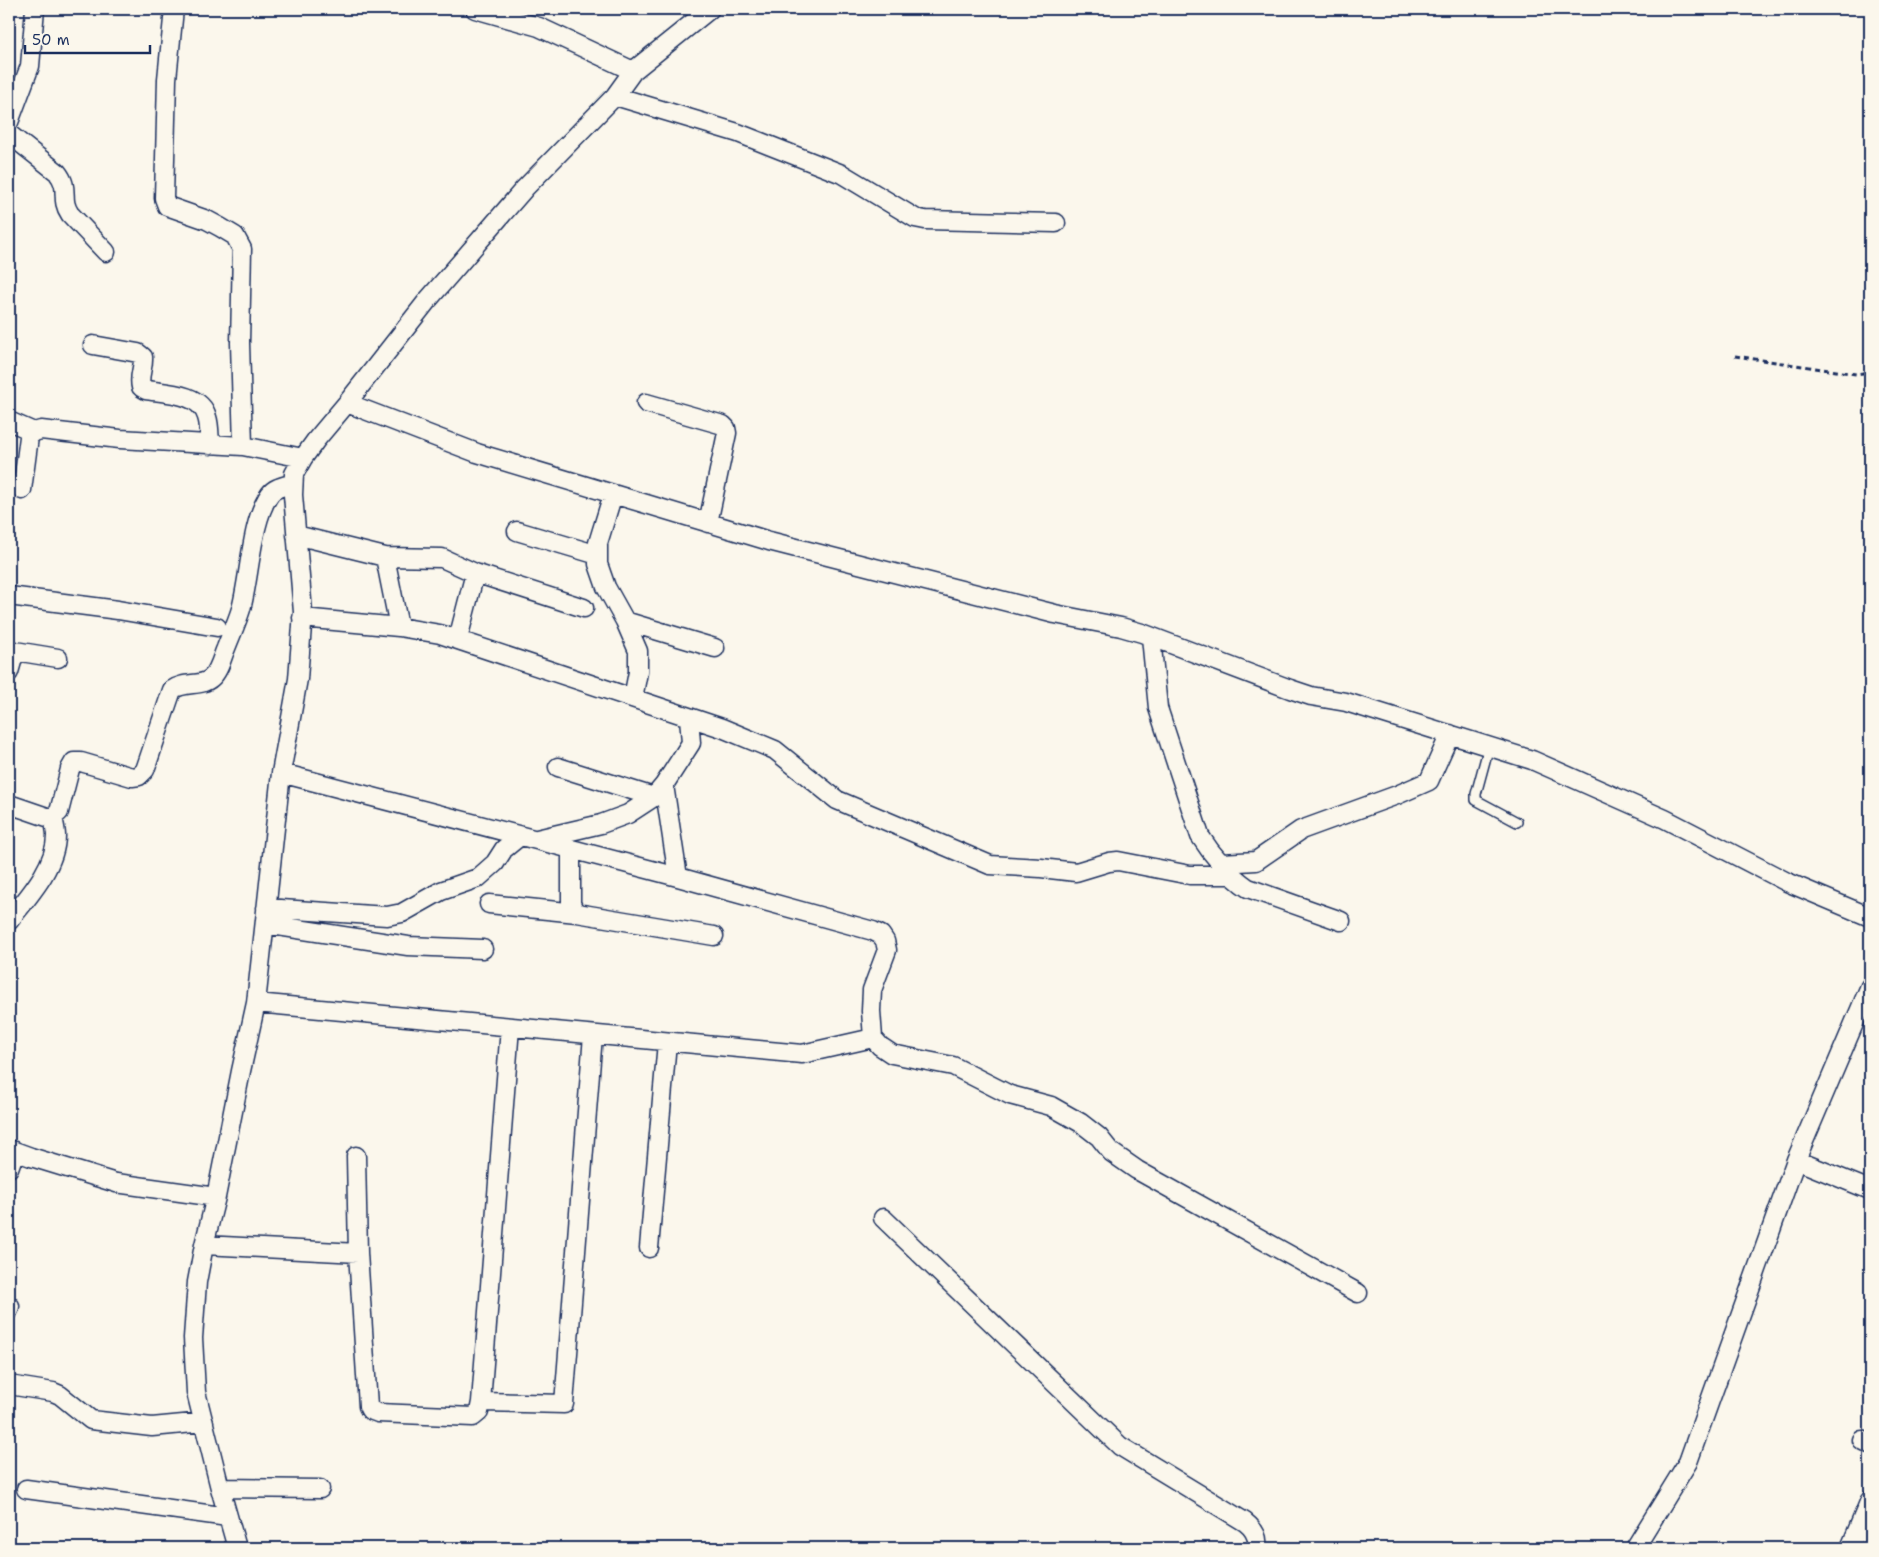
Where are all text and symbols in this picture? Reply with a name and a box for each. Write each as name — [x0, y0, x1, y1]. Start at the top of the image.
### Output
scale bar — [25, 22, 150, 54]
text: 50 m — [32, 30, 70, 50]

